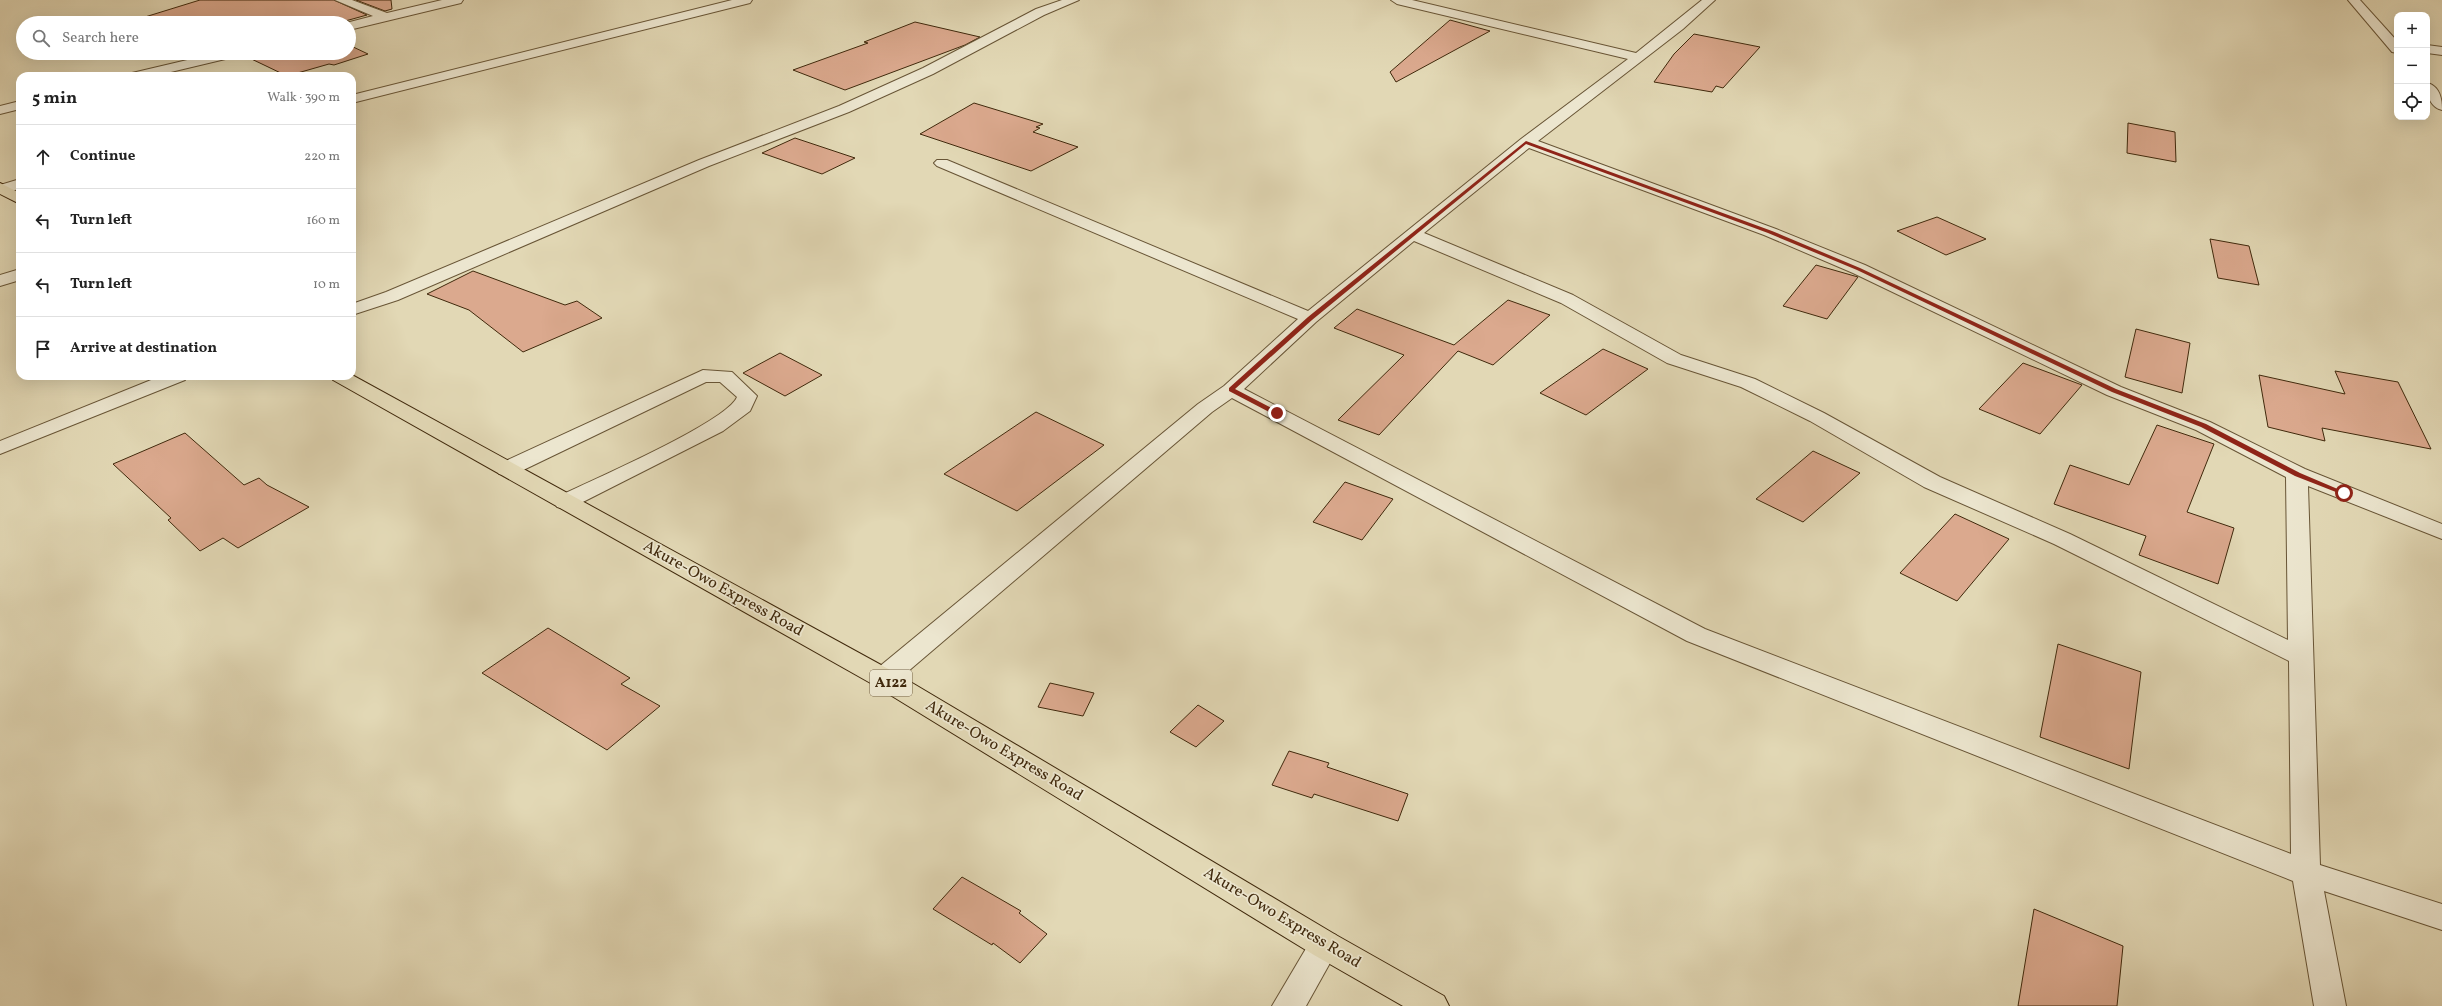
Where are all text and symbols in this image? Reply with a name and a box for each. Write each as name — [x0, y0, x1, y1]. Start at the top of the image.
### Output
map controls — [2394, 12, 2430, 120]
button: + — [2394, 12, 2430, 48]
search box — [16, 16, 356, 60]
icon: search — [30, 27, 52, 49]
text: Search here — [62, 28, 139, 49]
button: − — [2394, 48, 2430, 84]
button: locate — [2394, 84, 2430, 120]
text: 5 min — [32, 87, 77, 110]
text: Walk · 390 m — [267, 89, 340, 107]
icon: ahead — [32, 146, 54, 168]
text: Continue — [70, 146, 135, 167]
text: 220 m — [304, 148, 340, 166]
icon: left — [32, 210, 54, 232]
text: Turn left — [70, 210, 132, 231]
text: 160 m — [306, 212, 340, 230]
icon: left — [32, 274, 54, 296]
text: Turn left — [70, 274, 132, 295]
text: 10 m — [313, 276, 340, 294]
icon: arrive — [32, 338, 54, 360]
text: Arrive at destination — [70, 338, 217, 359]
route end — [1268, 404, 1286, 422]
route start — [2335, 484, 2353, 502]
street label: Akure-Owo Express Road — [639, 536, 807, 642]
road number: A122 — [870, 670, 912, 696]
street label: Akure-Owo Express Road — [921, 695, 1087, 807]
street label: Akure-Owo Express Road — [1199, 862, 1365, 974]

